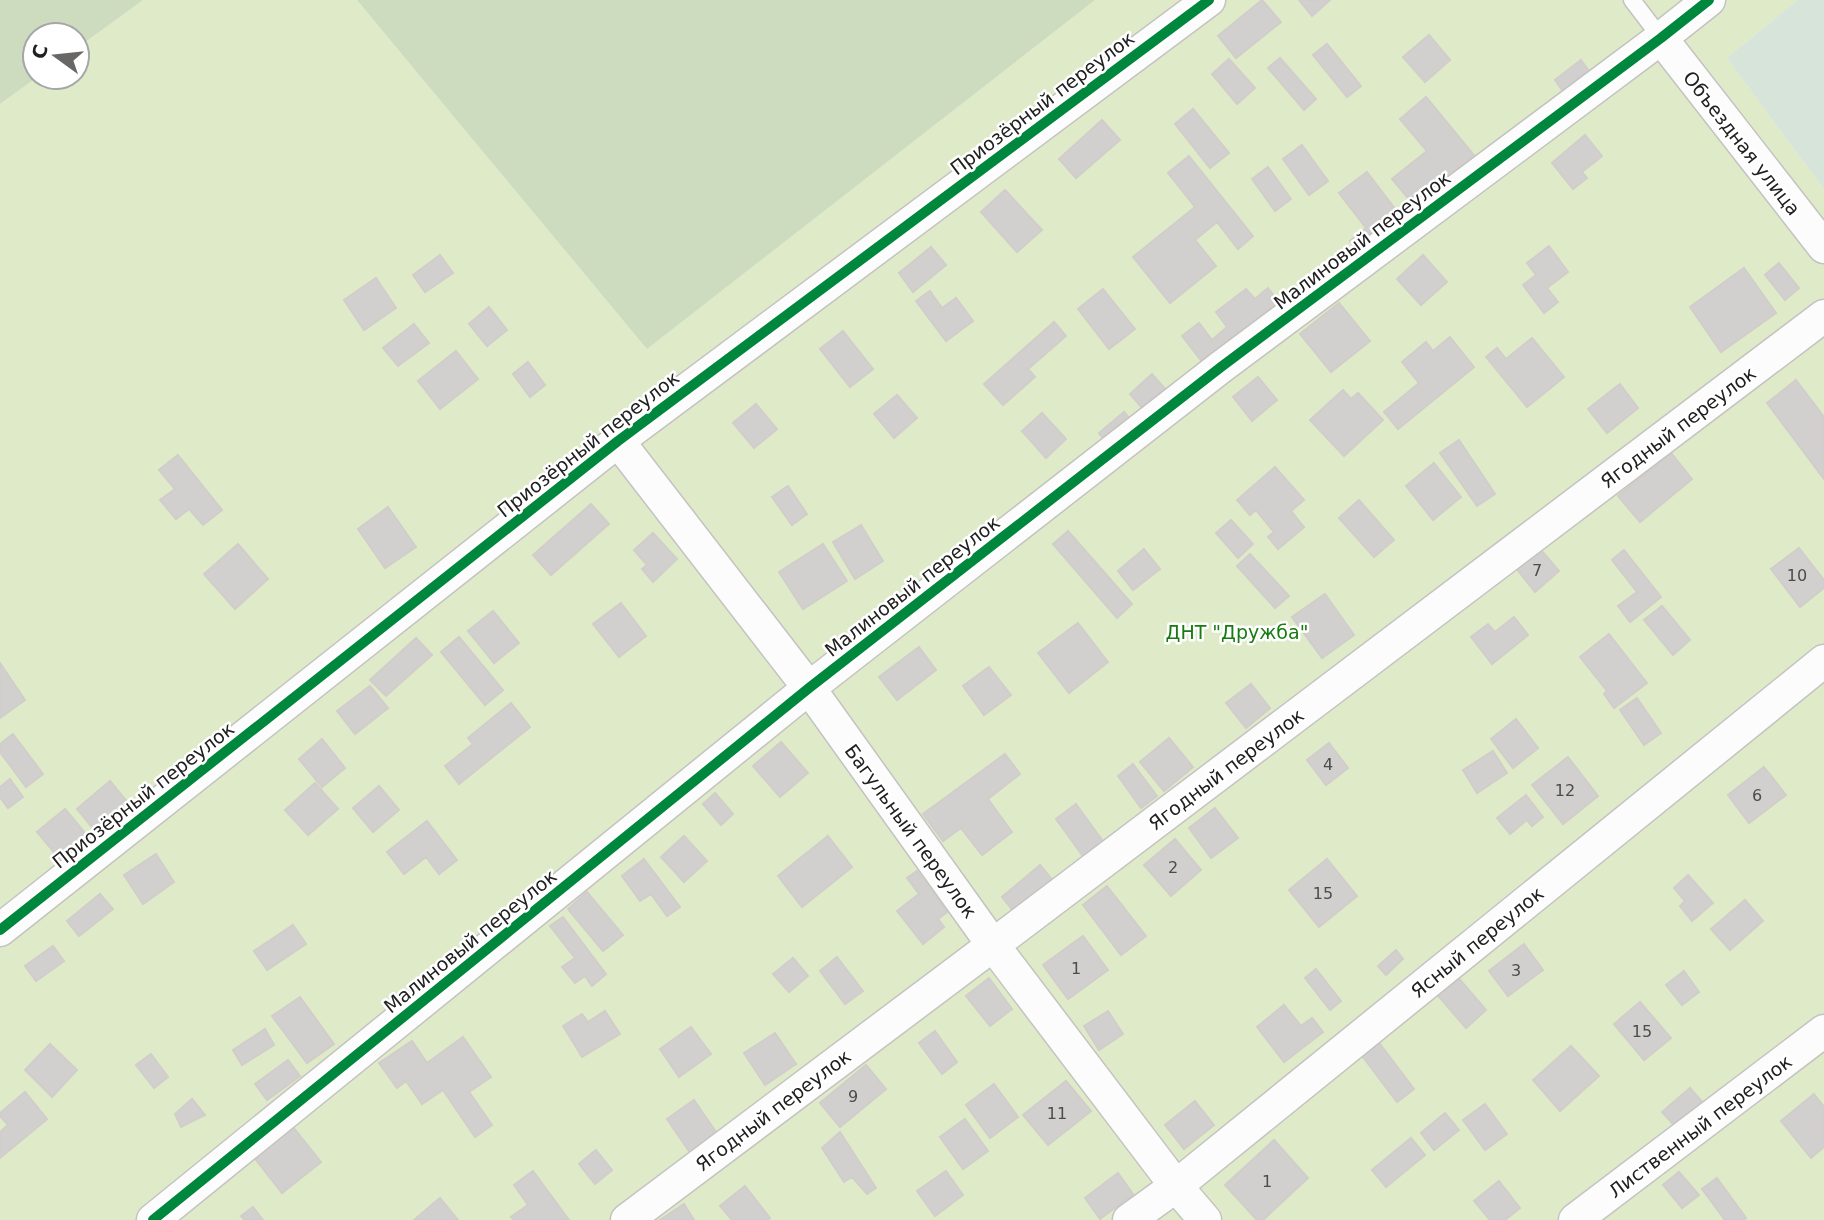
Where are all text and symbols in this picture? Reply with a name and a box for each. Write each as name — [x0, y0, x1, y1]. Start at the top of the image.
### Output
north arrow — [21, 21, 91, 91]
street label: Приозёрный переулок — [946, 27, 1138, 179]
text: С — [27, 42, 52, 61]
street label: Объездная улица — [1679, 67, 1805, 219]
street label: Малиновый переулок — [1269, 166, 1455, 314]
street label: Ягодный переулок — [1596, 362, 1760, 492]
street label: Приозёрный переулок — [493, 366, 683, 522]
street label: Малиновый переулок — [820, 511, 1004, 661]
house number: 7 — [1532, 561, 1542, 580]
house number: 10 — [1787, 566, 1807, 585]
park label: ДНТ "Дружба" — [1166, 621, 1308, 643]
street label: Ягодный переулок — [1144, 704, 1308, 834]
street label: Приозёрный переулок — [48, 717, 238, 873]
street label: Багульный переулок — [841, 740, 981, 922]
house number: 4 — [1323, 755, 1333, 774]
house number: 12 — [1555, 781, 1575, 800]
house number: 6 — [1752, 786, 1762, 805]
house number: 2 — [1168, 858, 1178, 877]
street label: Малиновый переулок — [379, 865, 561, 1017]
street label: Ясный переулок — [1406, 882, 1548, 1002]
house number: 15 — [1313, 884, 1333, 903]
house number: 1 — [1071, 959, 1081, 978]
house number: 3 — [1511, 961, 1521, 980]
house number: 15 — [1632, 1022, 1652, 1041]
street label: Ягодный переулок — [691, 1045, 855, 1175]
street label: Лиственный переулок — [1604, 1050, 1796, 1202]
house number: 9 — [848, 1087, 858, 1106]
house number: 11 — [1047, 1104, 1067, 1123]
house number: 1 — [1262, 1172, 1272, 1191]

